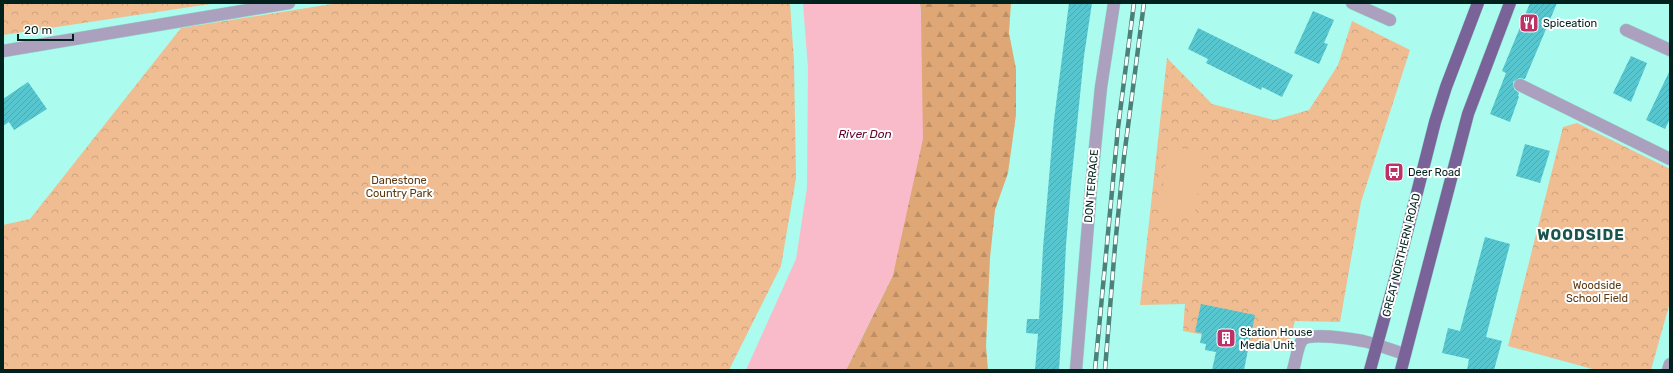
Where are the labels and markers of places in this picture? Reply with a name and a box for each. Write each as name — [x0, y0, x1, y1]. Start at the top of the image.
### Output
restaurant icon: Spiceation — [1518, 12, 1540, 34]
place label: Spiceation — [1543, 17, 1597, 30]
bus stop icon: Deer Road — [1383, 161, 1405, 183]
place label: Deer Road — [1408, 166, 1461, 179]
place label: Station House Media Unit — [1240, 326, 1312, 352]
building icon: Station House Media Unit — [1215, 327, 1237, 349]

